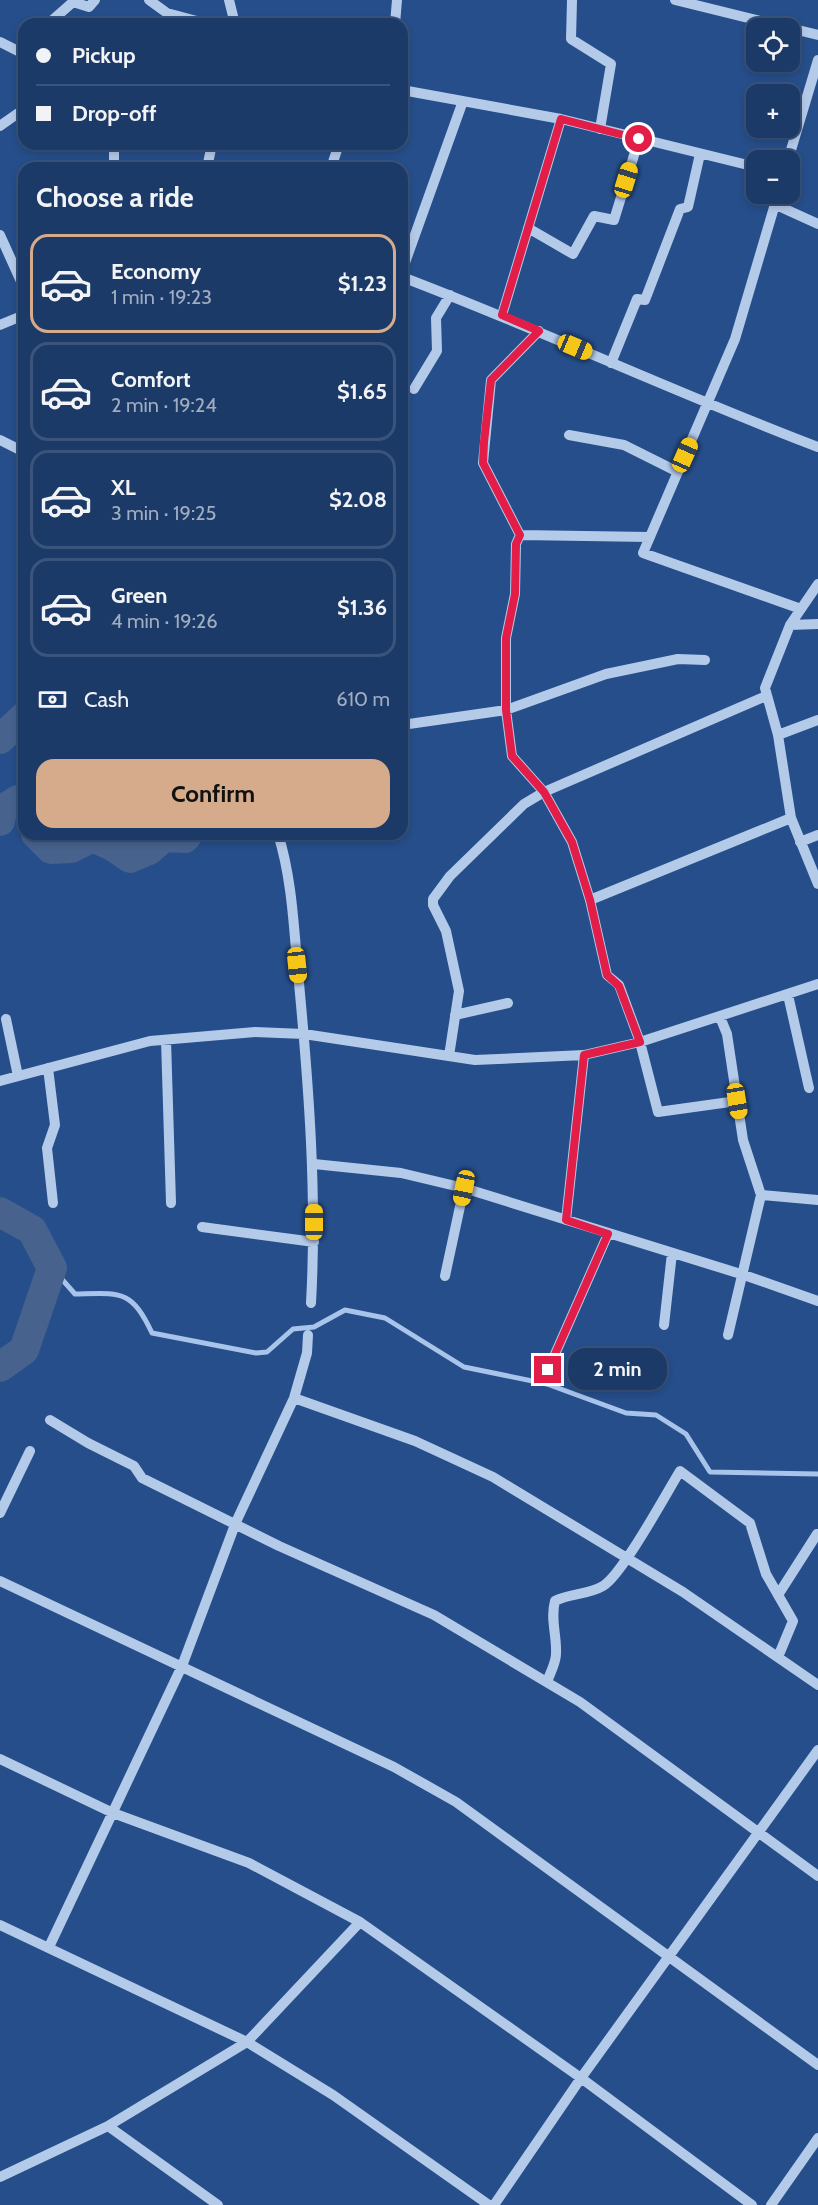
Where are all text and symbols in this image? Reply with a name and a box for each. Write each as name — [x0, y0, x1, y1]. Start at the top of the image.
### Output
map controls — [746, 18, 800, 204]
button: locate — [746, 18, 800, 72]
text: Pickup — [72, 42, 136, 69]
button: + — [746, 84, 800, 138]
text: Drop-off — [72, 100, 156, 127]
route start — [625, 125, 652, 152]
button: − — [746, 150, 800, 204]
car — [612, 160, 640, 200]
text: Choose a ride — [36, 181, 194, 214]
icon: car — [39, 257, 93, 311]
text: Economy — [111, 258, 201, 285]
text: $1.23 — [338, 270, 387, 297]
text: 1 min · 19:23 — [111, 285, 212, 309]
car — [555, 332, 595, 362]
icon: car — [39, 365, 93, 419]
text: Comfort — [111, 366, 190, 393]
text: $1.65 — [337, 378, 387, 405]
text: 2 min · 19:24 — [111, 393, 217, 417]
car — [669, 435, 701, 475]
icon: car — [39, 473, 93, 527]
text: XL — [111, 474, 136, 501]
text: $2.08 — [329, 486, 387, 513]
text: 3 min · 19:25 — [111, 501, 216, 525]
icon: car — [39, 581, 93, 635]
text: Green — [111, 582, 167, 609]
text: $1.36 — [337, 594, 387, 621]
text: 4 min · 19:26 — [111, 609, 218, 633]
icon: cash — [36, 683, 69, 716]
text: Cash — [84, 686, 129, 713]
text: 610 m — [336, 687, 390, 711]
button: Confirm — [36, 759, 390, 828]
car — [286, 946, 308, 984]
car — [725, 1082, 749, 1120]
car — [451, 1169, 477, 1207]
car — [305, 1204, 323, 1240]
callout: 2 min — [569, 1349, 668, 1391]
route end — [534, 1356, 561, 1383]
text: 2 min — [593, 1357, 642, 1381]

